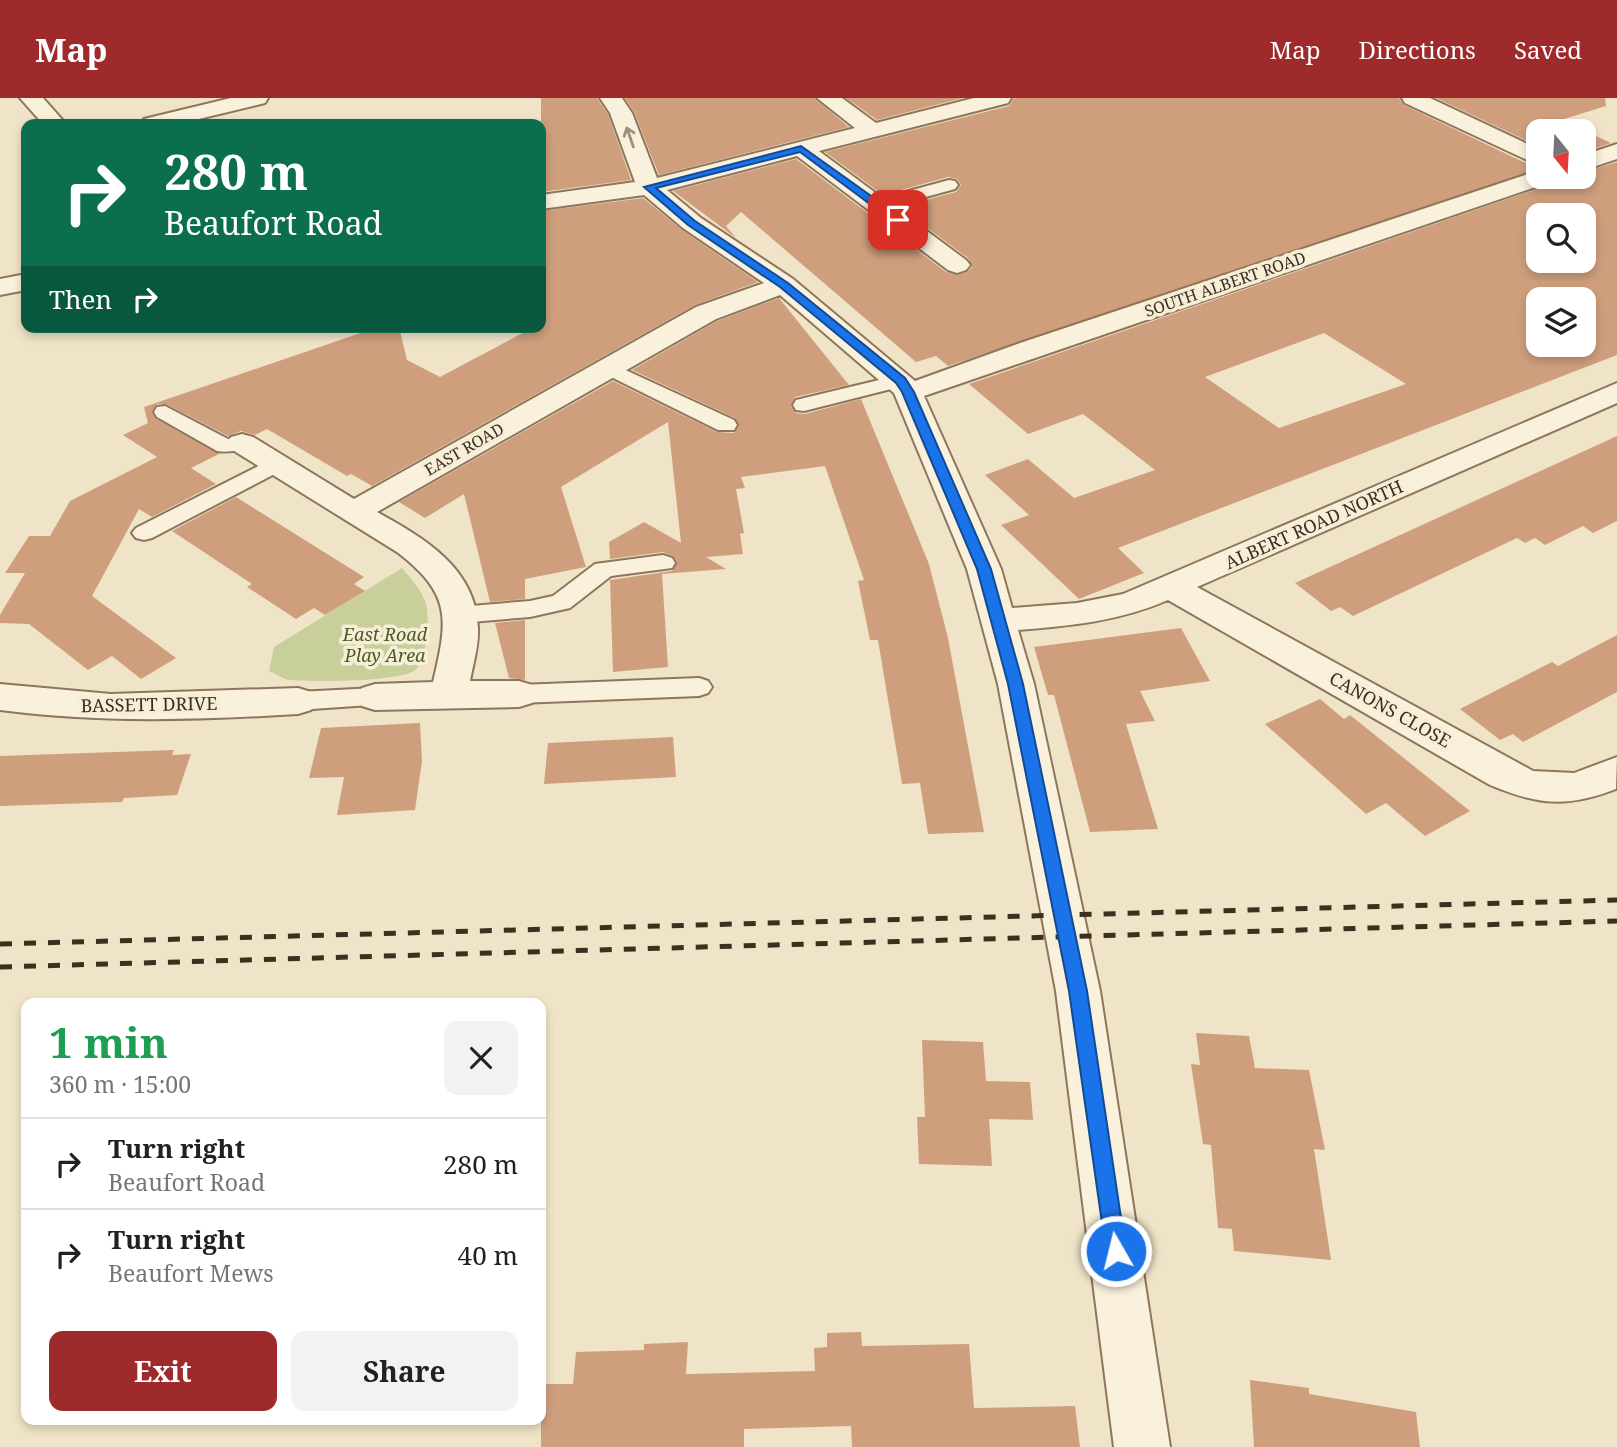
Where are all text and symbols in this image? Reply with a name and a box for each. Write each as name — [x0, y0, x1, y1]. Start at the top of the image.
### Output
text: Map — [35, 27, 108, 72]
text: Map — [1270, 33, 1321, 66]
text: Directions — [1359, 33, 1476, 66]
text: Saved — [1514, 33, 1582, 66]
north arrow — [1526, 119, 1596, 189]
map controls — [1526, 119, 1596, 357]
one-way arrow — [623, 127, 635, 149]
text: 280 m — [164, 138, 308, 204]
icon: right — [49, 147, 140, 238]
pin — [868, 190, 928, 250]
text: Beaufort Road — [164, 201, 382, 244]
icon: arrive — [879, 201, 917, 239]
button: search — [1526, 203, 1596, 273]
street label: SOUTH ALBERT ROAD — [1141, 246, 1309, 322]
icon: right — [126, 280, 164, 318]
text: Then — [49, 281, 112, 317]
button: layers — [1526, 287, 1596, 357]
street label: EAST ROAD — [420, 417, 508, 481]
street label: ALBERT ROAD NORTH — [1221, 474, 1407, 574]
park label: East Road Play Area — [342, 622, 428, 667]
street label: CANONS CLOSE — [1325, 666, 1456, 753]
street label: BASSETT DRIVE — [81, 691, 217, 717]
text: 1 min — [49, 1013, 168, 1070]
button: close — [444, 1021, 518, 1095]
text: 360 m · 15:00 — [49, 1068, 191, 1100]
text: Turn right — [108, 1130, 245, 1166]
icon: right — [49, 1145, 87, 1183]
text: 280 m — [443, 1146, 518, 1182]
text: Beaufort Road — [108, 1166, 265, 1198]
position arrow — [1079, 1214, 1153, 1288]
text: Turn right — [108, 1221, 245, 1257]
icon: right — [49, 1236, 87, 1274]
text: 40 m — [458, 1237, 518, 1273]
text: Beaufort Mews — [108, 1257, 274, 1289]
button: Exit — [49, 1331, 277, 1411]
button: Share — [291, 1331, 518, 1411]

